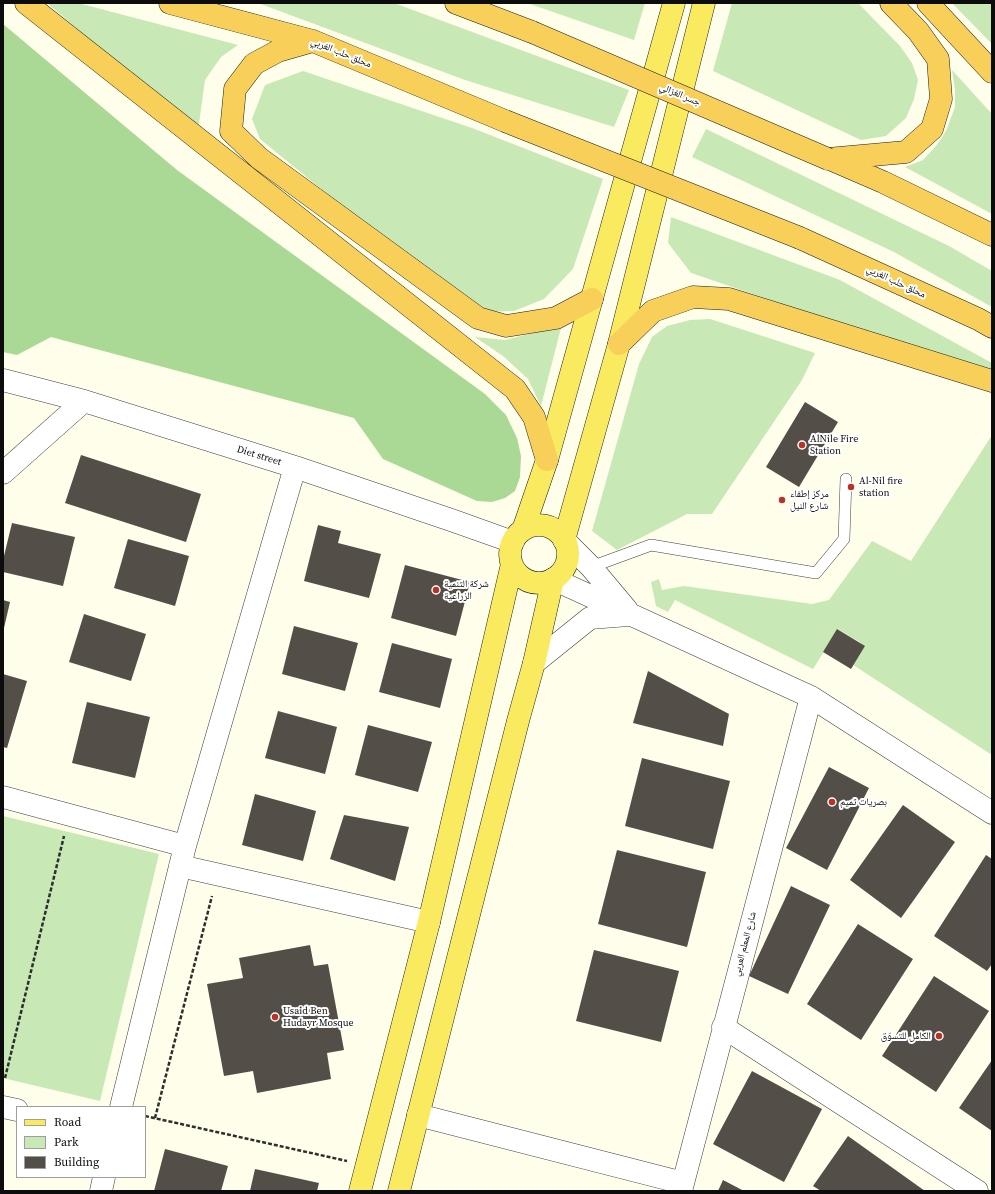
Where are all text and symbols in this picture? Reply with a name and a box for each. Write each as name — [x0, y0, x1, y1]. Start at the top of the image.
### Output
street label: محلق حلب الغربي — [309, 35, 373, 71]
street label: جسر الغزالي — [658, 81, 702, 109]
street label: محلق حلب الغربي — [864, 263, 928, 301]
place label: AlNile Fire Station — [810, 433, 858, 456]
marker: AlNile Fire Station — [797, 440, 807, 450]
street label: Diet street — [235, 444, 283, 468]
place label: Al-Nil fire station — [859, 475, 903, 498]
marker: Al-Nil fire station — [846, 482, 856, 492]
place label: مركز إطفاء شارع النيل — [790, 488, 829, 512]
marker: مركز إطفاء شارع النيل — [777, 495, 787, 505]
place label: شركة التنمية الزراعية — [444, 578, 489, 602]
marker: شركة التنمية الزراعية — [431, 585, 441, 595]
place label: بصريات تميم — [840, 796, 887, 808]
marker: بصريات تميم — [827, 797, 837, 807]
street label: شارع المعلم العربي — [731, 910, 759, 978]
place label: Usaid Ben Hudayr Mosque — [283, 1005, 354, 1028]
marker: Usaid Ben Hudayr Mosque — [270, 1012, 280, 1022]
place label: الكامل للتسوّق — [881, 1030, 931, 1042]
marker: الكامل للتسوّق — [934, 1031, 944, 1041]
legend — [16, 1106, 146, 1178]
text: Road — [54, 1114, 81, 1130]
text: Park — [54, 1134, 79, 1150]
text: Building — [54, 1154, 99, 1170]

